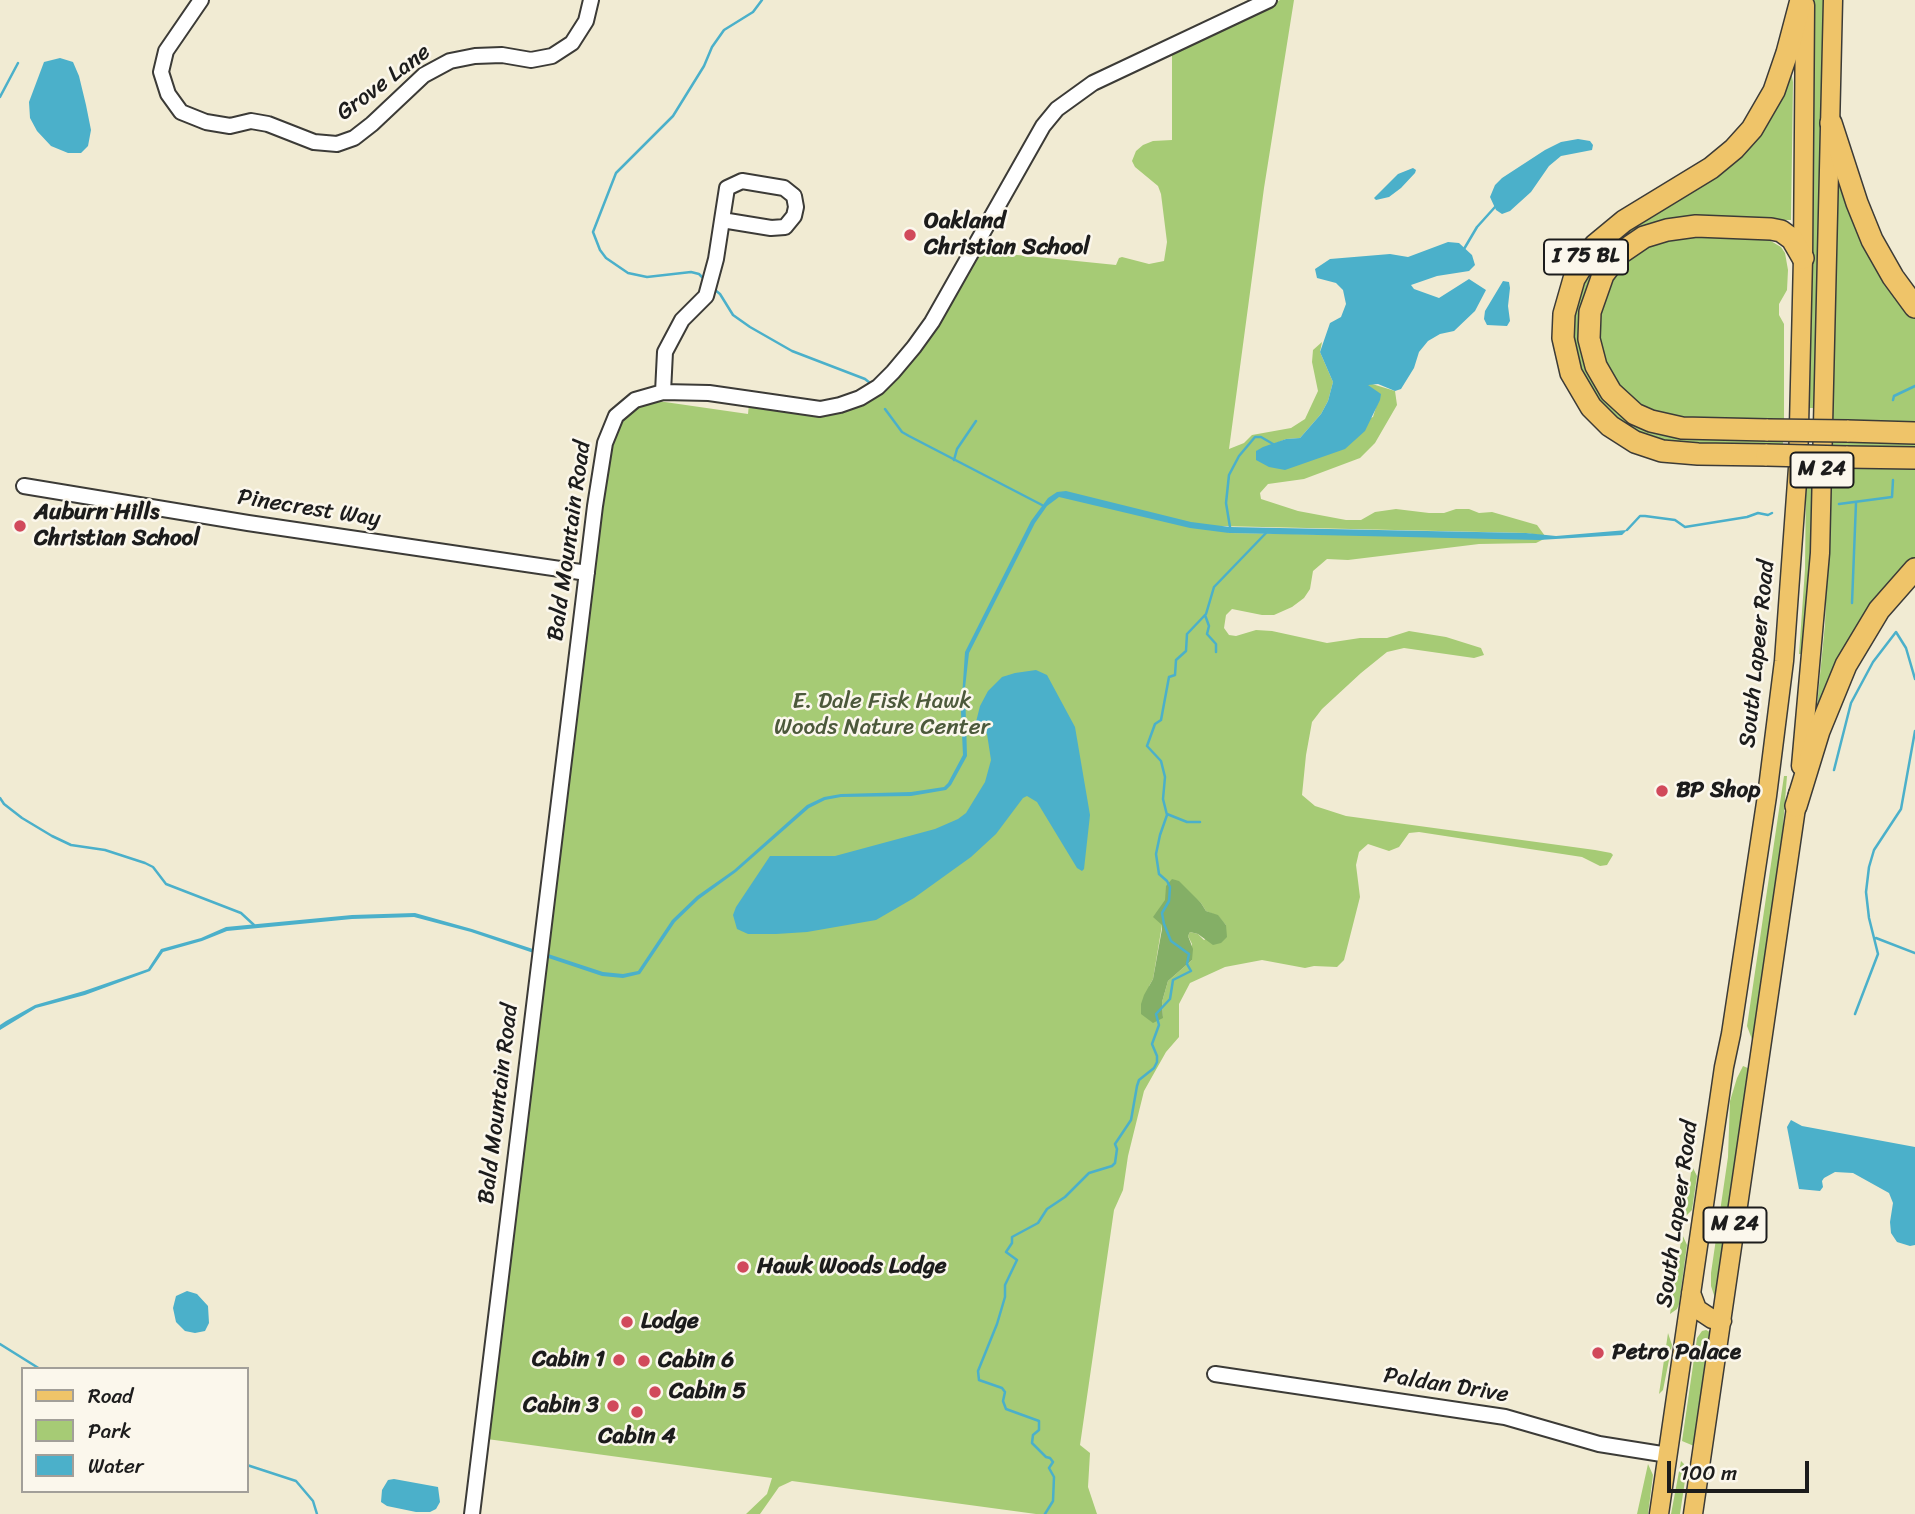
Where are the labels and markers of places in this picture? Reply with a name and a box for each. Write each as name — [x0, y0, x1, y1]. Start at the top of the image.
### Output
place label: Oakland Christian School — [924, 208, 1090, 262]
marker: Oakland Christian School — [902, 227, 918, 243]
place label: Auburn Hills Christian School — [34, 499, 200, 553]
marker: Auburn Hills Christian School — [12, 518, 28, 534]
place label: BP Shop — [1676, 777, 1760, 805]
marker: BP Shop — [1654, 783, 1670, 799]
place label: Hawk Woods Lodge — [757, 1253, 947, 1281]
marker: Hawk Woods Lodge — [735, 1259, 751, 1275]
place label: Lodge — [641, 1308, 699, 1336]
marker: Lodge — [619, 1314, 635, 1330]
place label: Petro Palace — [1612, 1339, 1741, 1367]
marker: Petro Palace — [1590, 1345, 1606, 1361]
place label: Cabin 1 — [532, 1346, 605, 1374]
place label: Cabin 6 — [658, 1347, 734, 1375]
marker: Cabin 1 — [611, 1352, 627, 1368]
marker: Cabin 6 — [636, 1353, 652, 1369]
place label: Cabin 5 — [669, 1378, 746, 1406]
marker: Cabin 5 — [647, 1384, 663, 1400]
place label: Cabin 3 — [523, 1392, 599, 1420]
marker: Cabin 3 — [605, 1398, 621, 1414]
marker: Cabin 4 — [629, 1404, 645, 1420]
place label: Cabin 4 — [598, 1423, 676, 1451]

